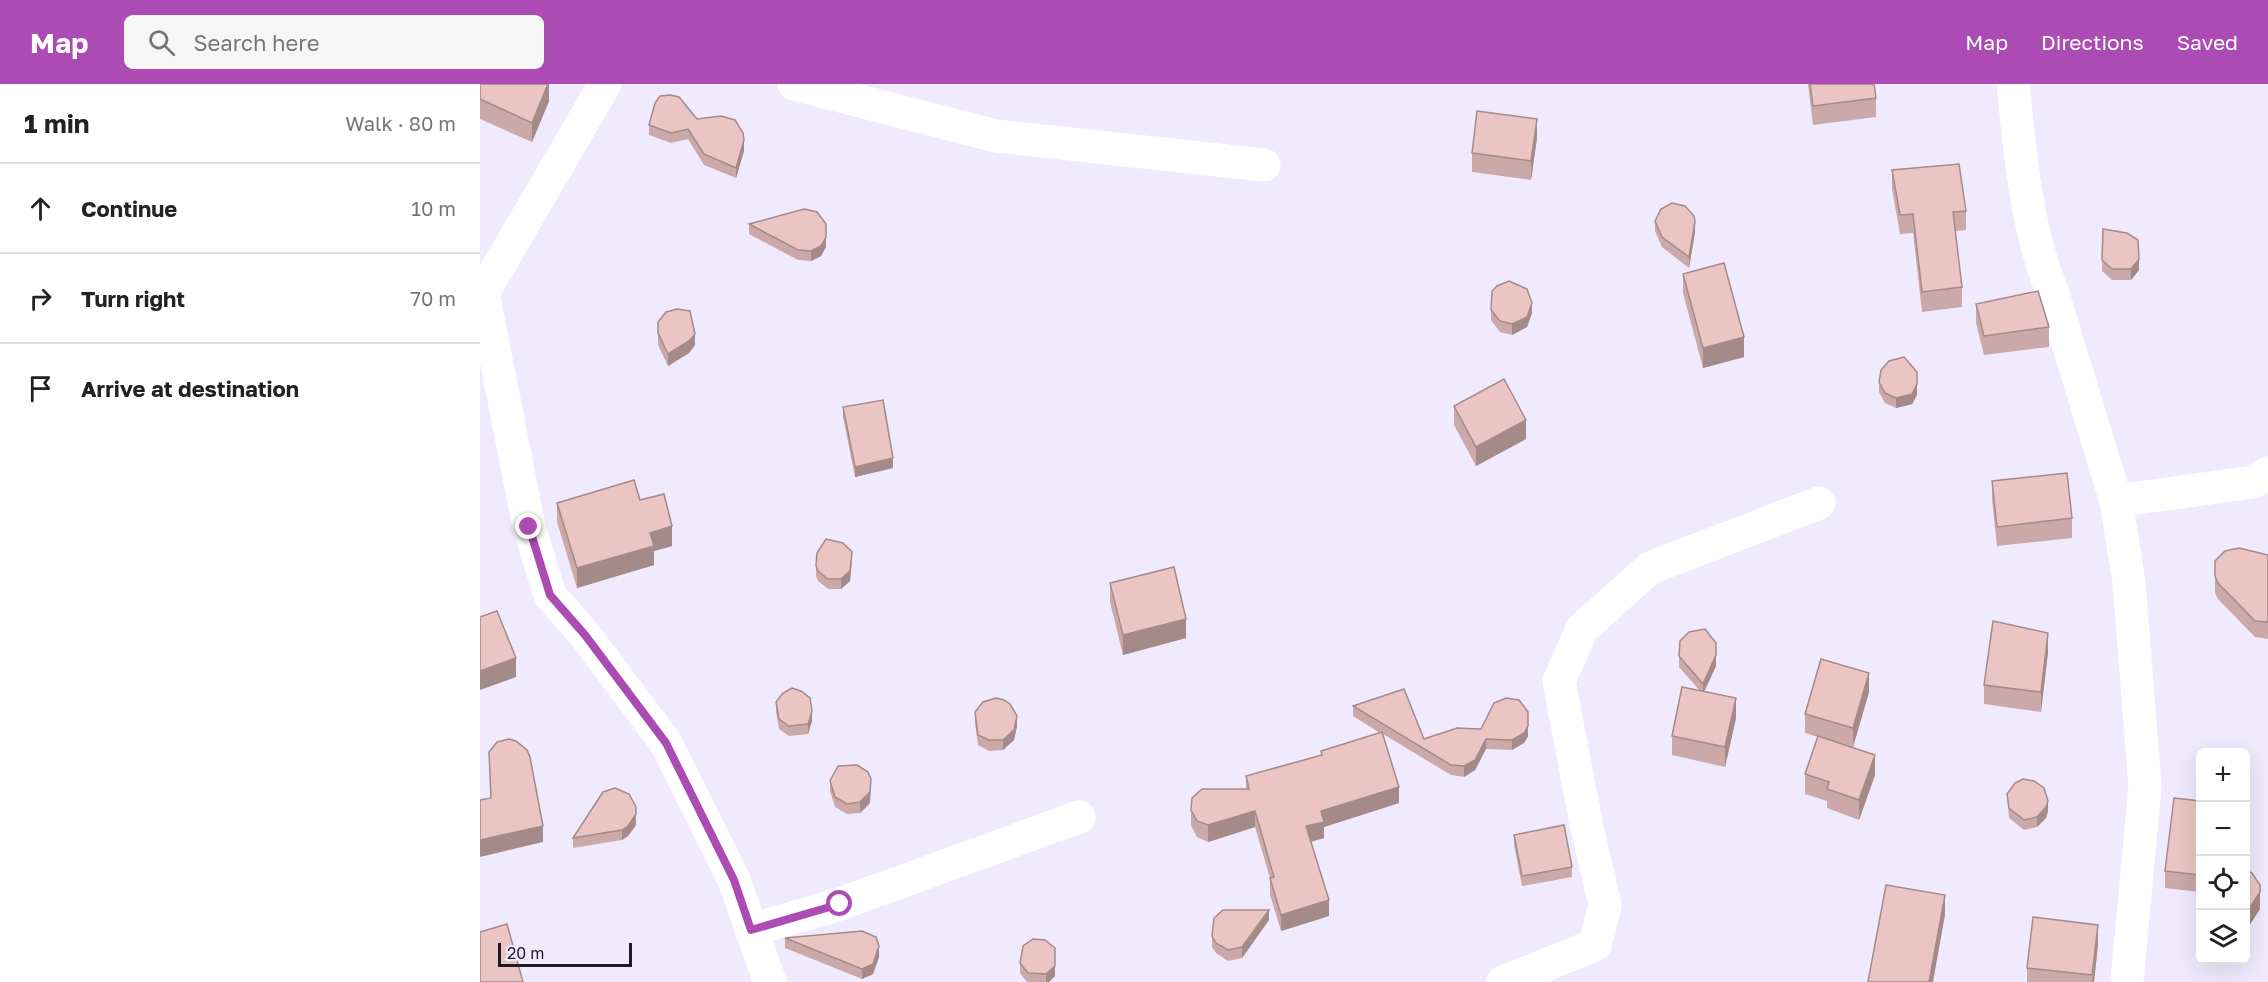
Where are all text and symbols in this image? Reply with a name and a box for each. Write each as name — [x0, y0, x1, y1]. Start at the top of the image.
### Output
search box — [124, 15, 544, 69]
text: Map — [30, 26, 88, 59]
icon: search — [145, 26, 178, 59]
text: Search here — [193, 29, 319, 56]
text: Map — [1965, 29, 2008, 55]
text: Directions — [2041, 29, 2144, 55]
text: Saved — [2177, 29, 2238, 55]
text: 1 min — [24, 108, 90, 139]
text: Walk · 80 m — [345, 111, 456, 135]
icon: ahead — [24, 192, 57, 225]
text: Continue — [81, 195, 177, 222]
text: 10 m — [411, 196, 456, 220]
icon: right — [24, 282, 57, 315]
text: Turn right — [81, 285, 185, 312]
text: 70 m — [410, 286, 456, 310]
icon: arrive — [24, 372, 57, 405]
text: Arrive at destination — [81, 375, 299, 402]
route end — [515, 513, 541, 539]
map controls — [2196, 748, 2250, 964]
button: + — [2196, 748, 2250, 802]
button: − — [2196, 802, 2250, 856]
button: locate — [2196, 856, 2250, 910]
route start — [826, 890, 852, 916]
button: layers — [2196, 910, 2250, 964]
scale bar — [498, 940, 632, 968]
text: 20 m — [507, 943, 544, 963]

